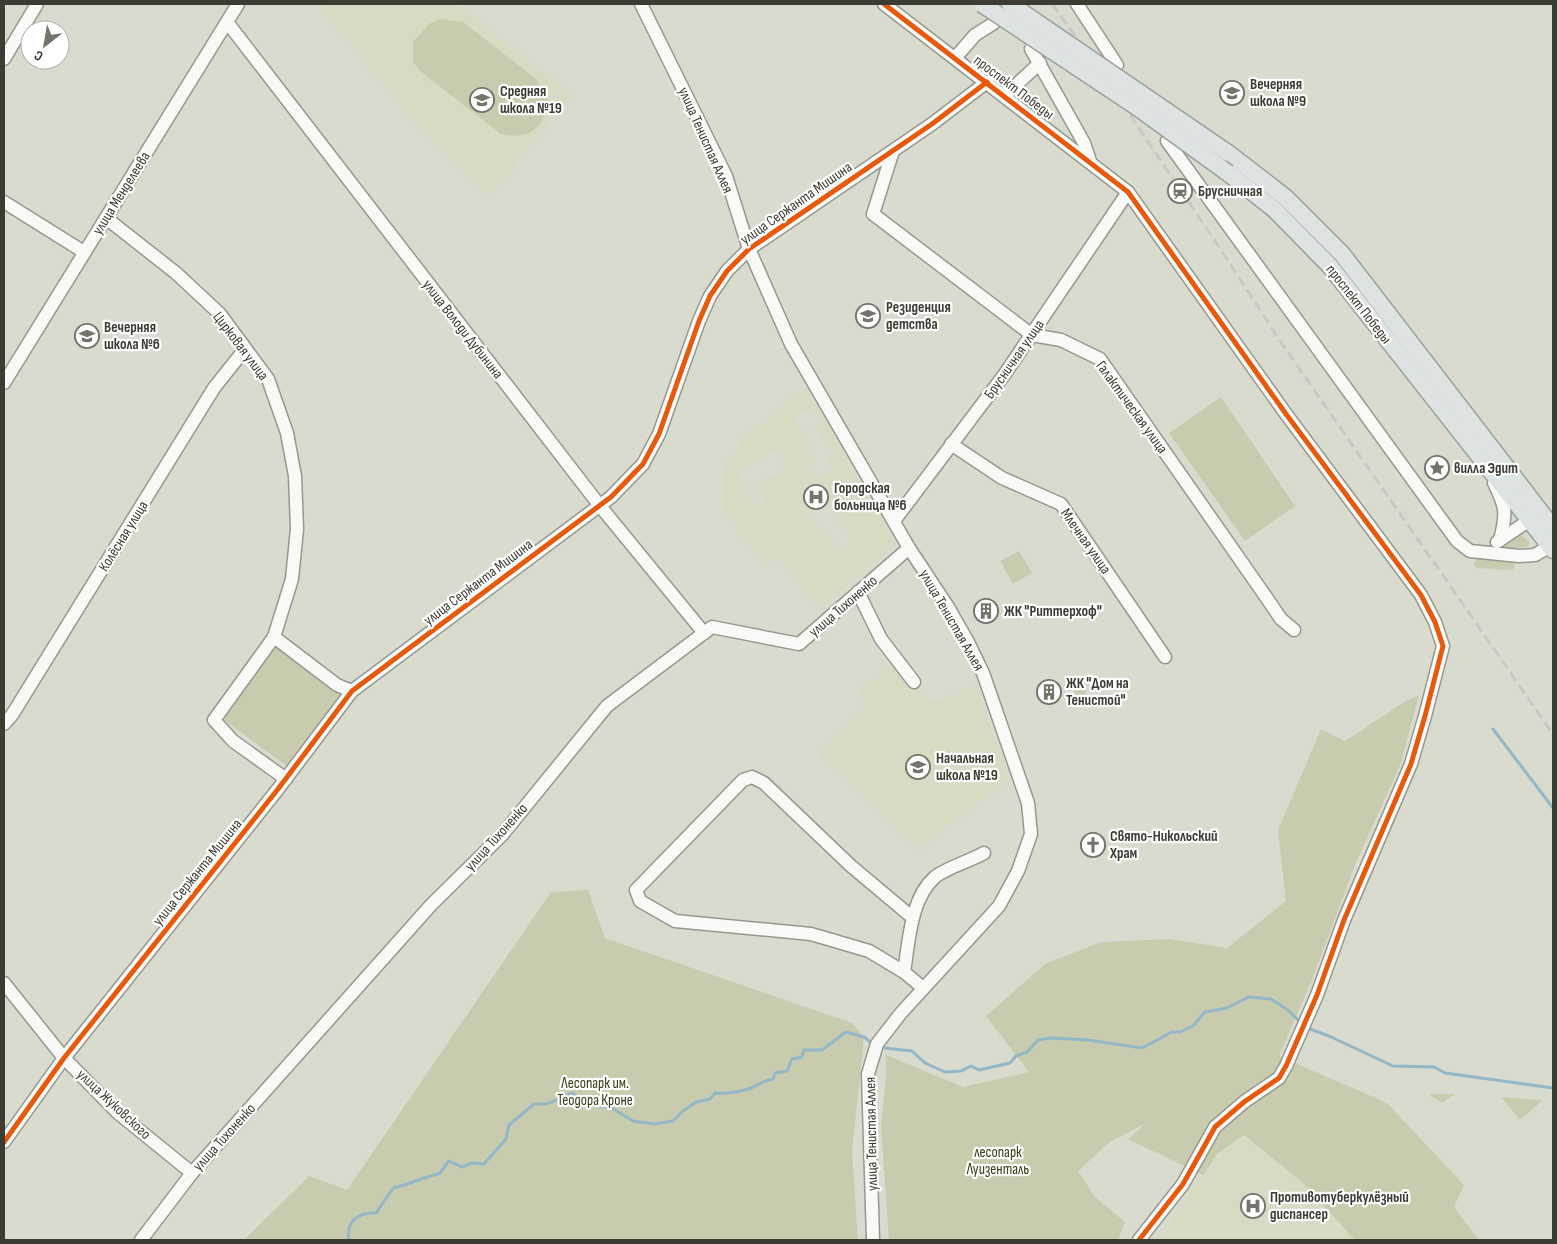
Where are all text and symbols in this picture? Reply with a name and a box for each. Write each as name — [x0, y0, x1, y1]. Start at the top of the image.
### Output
north arrow — [20, 20, 70, 70]
text: С — [31, 47, 46, 65]
street label: проспект Победы — [970, 51, 1058, 124]
place label: Вечерняя школа №9 — [1250, 75, 1306, 111]
school or university icon: Вечерняя школа №9 — [1219, 80, 1245, 106]
place label: Средняя школа №19 — [500, 82, 562, 118]
street label: улица Тенистая Аллея — [674, 84, 737, 196]
school or university icon: Средняя школа №19 — [469, 87, 495, 113]
street label: улица Менделеева — [88, 148, 155, 238]
street label: улица Сержанта Мишина — [737, 158, 856, 249]
station icon: Брусничная — [1167, 178, 1193, 204]
place label: Брусничная — [1198, 182, 1262, 201]
street label: проспект Победы — [1322, 261, 1396, 348]
street label: улица Володи Дубинина — [418, 276, 507, 383]
place label: Резиденция детства — [886, 298, 951, 334]
school or university icon: Резиденция детства — [855, 303, 881, 329]
street label: Цирковая улица — [209, 308, 273, 385]
street label: Брусничная улица — [980, 316, 1049, 403]
place label: Вечерняя школа №6 — [104, 318, 160, 354]
school or university icon: Вечерняя школа №6 — [74, 323, 100, 349]
street label: Галактическая улица — [1092, 357, 1172, 458]
place icon: вилла Эдит — [1424, 455, 1450, 481]
place label: вилла Эдит — [1454, 459, 1518, 478]
place label: Городская больница №6 — [834, 479, 907, 515]
hospital icon: Городская больница №6 — [803, 484, 829, 510]
street label: Колёсная улица — [94, 497, 153, 575]
street label: Млечная улица — [1056, 505, 1115, 578]
street label: улица Сержанта Мишина — [420, 535, 537, 630]
street label: улица Тенистая Аллея — [915, 566, 988, 675]
street label: улица Тихоненко — [805, 571, 882, 641]
building icon: ЖК "Риттерхоф" — [973, 598, 999, 624]
place label: ЖК "Риттерхоф" — [1004, 602, 1102, 621]
place label: ЖК "Дом на Тенистой" — [1066, 674, 1129, 710]
building icon: ЖК "Дом на Тенистой" — [1036, 679, 1062, 705]
place label: Начальная школа №19 — [936, 749, 998, 785]
school or university icon: Начальная школа №19 — [905, 754, 931, 780]
street label: улица Тихоненко — [461, 799, 532, 875]
street label: улица Сержанта Мишина — [149, 815, 246, 930]
place label: Свято-Никольский Храм — [1109, 827, 1218, 863]
church icon: Свято-Никольский Храм — [1080, 832, 1106, 858]
street label: улица Жуковского — [73, 1065, 155, 1144]
park label: Лесопарк им. Теодора Кроне — [557, 1074, 633, 1110]
street label: улица Тенистая Аллея — [861, 1077, 882, 1191]
street label: улица Тихоненко — [189, 1099, 260, 1175]
park label: лесопарк Луизенталь — [966, 1143, 1029, 1179]
place label: Противотуберкулёзный диспансер — [1270, 1188, 1409, 1224]
hospital icon: Противотуберкулёзный диспансер — [1240, 1193, 1266, 1219]

